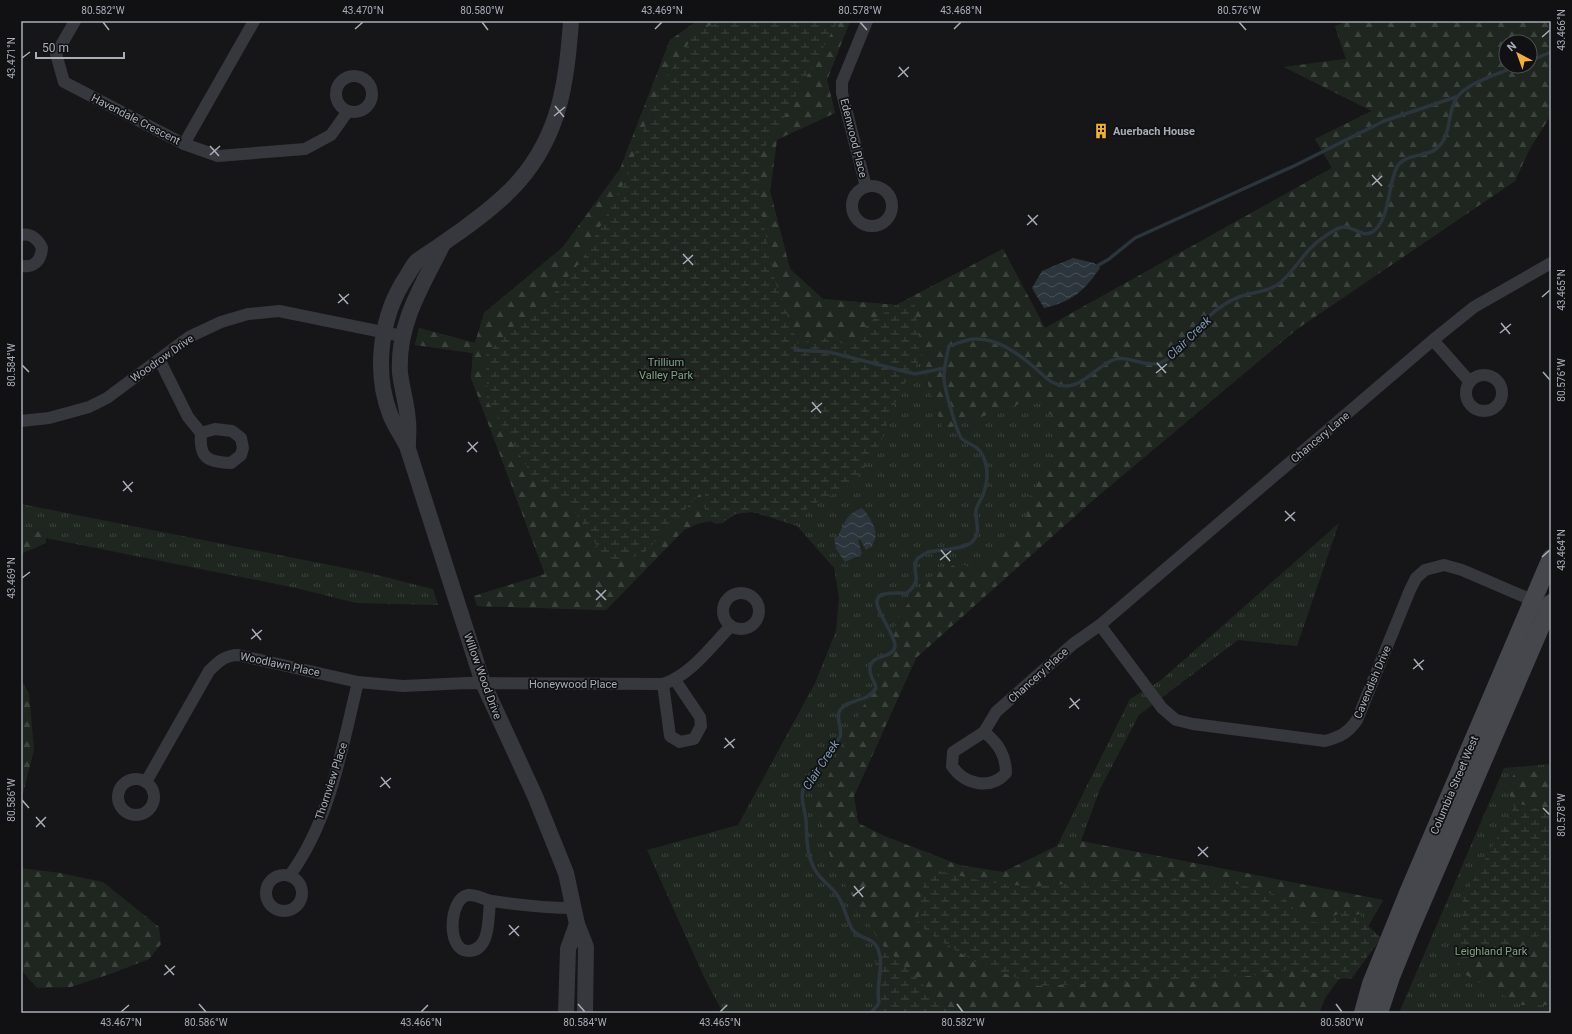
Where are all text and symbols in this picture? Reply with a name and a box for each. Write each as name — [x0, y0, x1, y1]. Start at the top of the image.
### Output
text: 80.582°W — [81, 5, 125, 16]
text: 43.470°N — [342, 5, 384, 16]
text: 80.580°W — [460, 5, 504, 16]
text: 43.469°N — [641, 5, 683, 16]
text: 80.578°W — [838, 5, 882, 16]
text: 43.468°N — [940, 5, 982, 16]
text: 80.576°W — [1217, 5, 1261, 16]
text: 43.466°N — [1556, 9, 1567, 51]
scale bar — [36, 34, 124, 60]
north arrow — [1498, 34, 1538, 74]
text: 43.471°N — [6, 37, 17, 79]
text: N — [1505, 39, 1519, 54]
text: 50 m — [42, 41, 69, 55]
street label: Havendale Crescent — [89, 91, 183, 148]
street label: Edenwood Place — [837, 97, 870, 179]
building icon: Auerbach House — [1092, 122, 1110, 140]
place label: Auerbach House — [1113, 125, 1195, 138]
text: 43.465°N — [1556, 269, 1567, 311]
water label: Clair Creek — [1164, 313, 1215, 363]
street label: Woodrow Drive — [128, 332, 196, 385]
text: 80.584°W — [6, 343, 17, 387]
park label: Trillium Valley Park — [639, 356, 693, 382]
text: 80.576°W — [1556, 358, 1567, 402]
street label: Chancery Lane — [1288, 409, 1352, 466]
text: 43.464°N — [1556, 529, 1567, 571]
text: 43.469°N — [6, 557, 17, 599]
street label: Willow Wood Drive — [461, 631, 504, 721]
street label: Cavendish Drive — [1351, 643, 1394, 721]
street label: Chancery Place — [1006, 645, 1071, 706]
street label: Woodlawn Place — [239, 650, 321, 679]
street label: Honeywood Place — [529, 678, 617, 691]
street label: Columbia Street West — [1428, 734, 1481, 836]
water label: Clair Creek — [800, 737, 843, 792]
street label: Thornview Place — [313, 741, 350, 822]
text: 80.586°W — [6, 778, 17, 822]
text: 80.578°W — [1556, 793, 1567, 837]
park label: Leighland Park — [1455, 945, 1528, 958]
text: 43.467°N — [100, 1017, 142, 1028]
text: 80.586°W — [184, 1017, 228, 1028]
text: 43.466°N — [400, 1017, 442, 1028]
text: 80.584°W — [563, 1017, 607, 1028]
text: 43.465°N — [699, 1017, 741, 1028]
text: 80.582°W — [941, 1017, 985, 1028]
text: 80.580°W — [1320, 1017, 1364, 1028]

